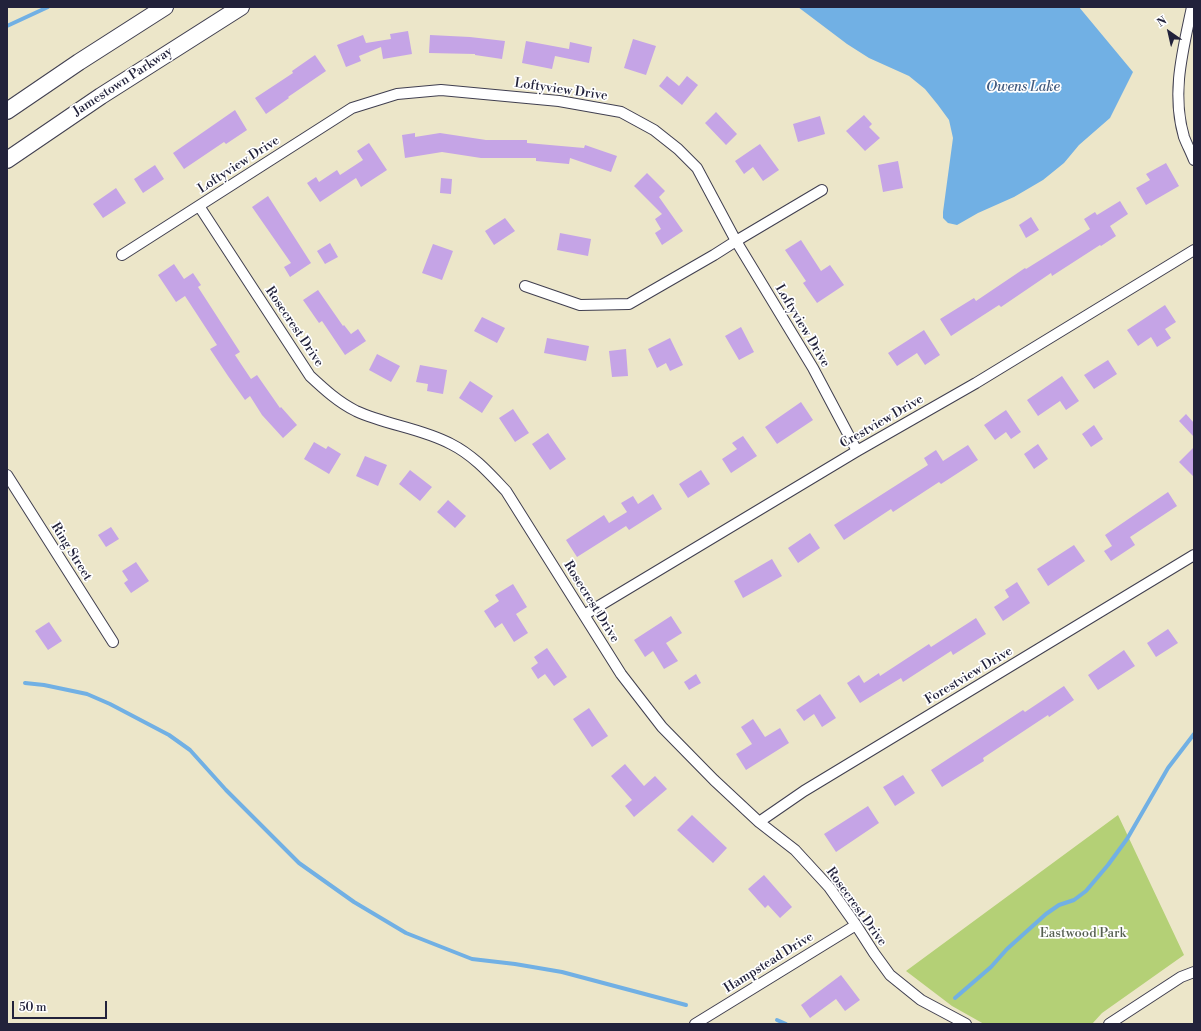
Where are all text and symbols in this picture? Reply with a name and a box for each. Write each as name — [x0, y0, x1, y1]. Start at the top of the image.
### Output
north arrow — [1149, 12, 1189, 52]
text: N — [1155, 14, 1170, 30]
street label: Jamestown Parkway — [70, 44, 176, 120]
street label: Loftyview Drive — [513, 76, 609, 104]
water label: Owens Lake — [986, 80, 1060, 96]
street label: Loftyview Drive — [195, 133, 283, 197]
street label: Loftyview Drive — [771, 282, 833, 370]
street label: Rosecrest Drive — [261, 284, 327, 370]
street label: Crestview Drive — [838, 392, 926, 452]
street label: Ring Street — [47, 520, 95, 584]
street label: Rosecrest Drive — [560, 558, 622, 646]
street label: Forestview Drive — [922, 644, 1016, 708]
street label: Rosecrest Drive — [822, 865, 890, 949]
park label: Eastwood Park — [1040, 926, 1126, 942]
street label: Hampstead Drive — [721, 929, 817, 997]
scale bar — [14, 993, 109, 1019]
text: 50 m — [19, 1000, 47, 1015]

